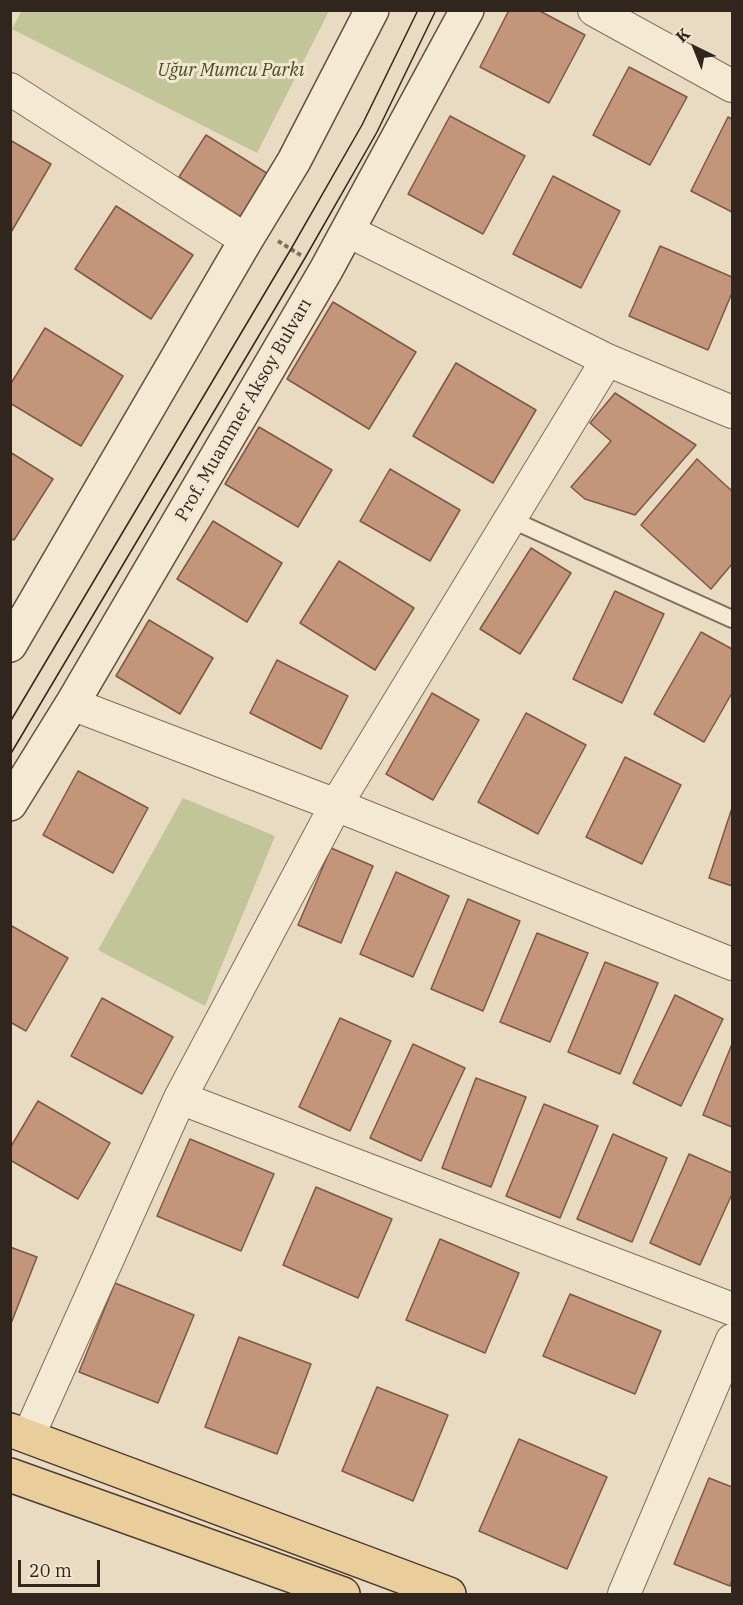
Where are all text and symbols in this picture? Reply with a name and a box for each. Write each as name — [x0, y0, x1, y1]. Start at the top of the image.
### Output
north arrow — [665, 18, 725, 78]
text: K — [671, 23, 694, 46]
park label: Uğur Mumcu Parkı — [158, 60, 304, 82]
street label: Prof. Muammer Aksoy Bulvarı — [171, 295, 317, 525]
scale bar — [21, 1548, 104, 1586]
text: 20 m — [29, 1559, 72, 1582]

